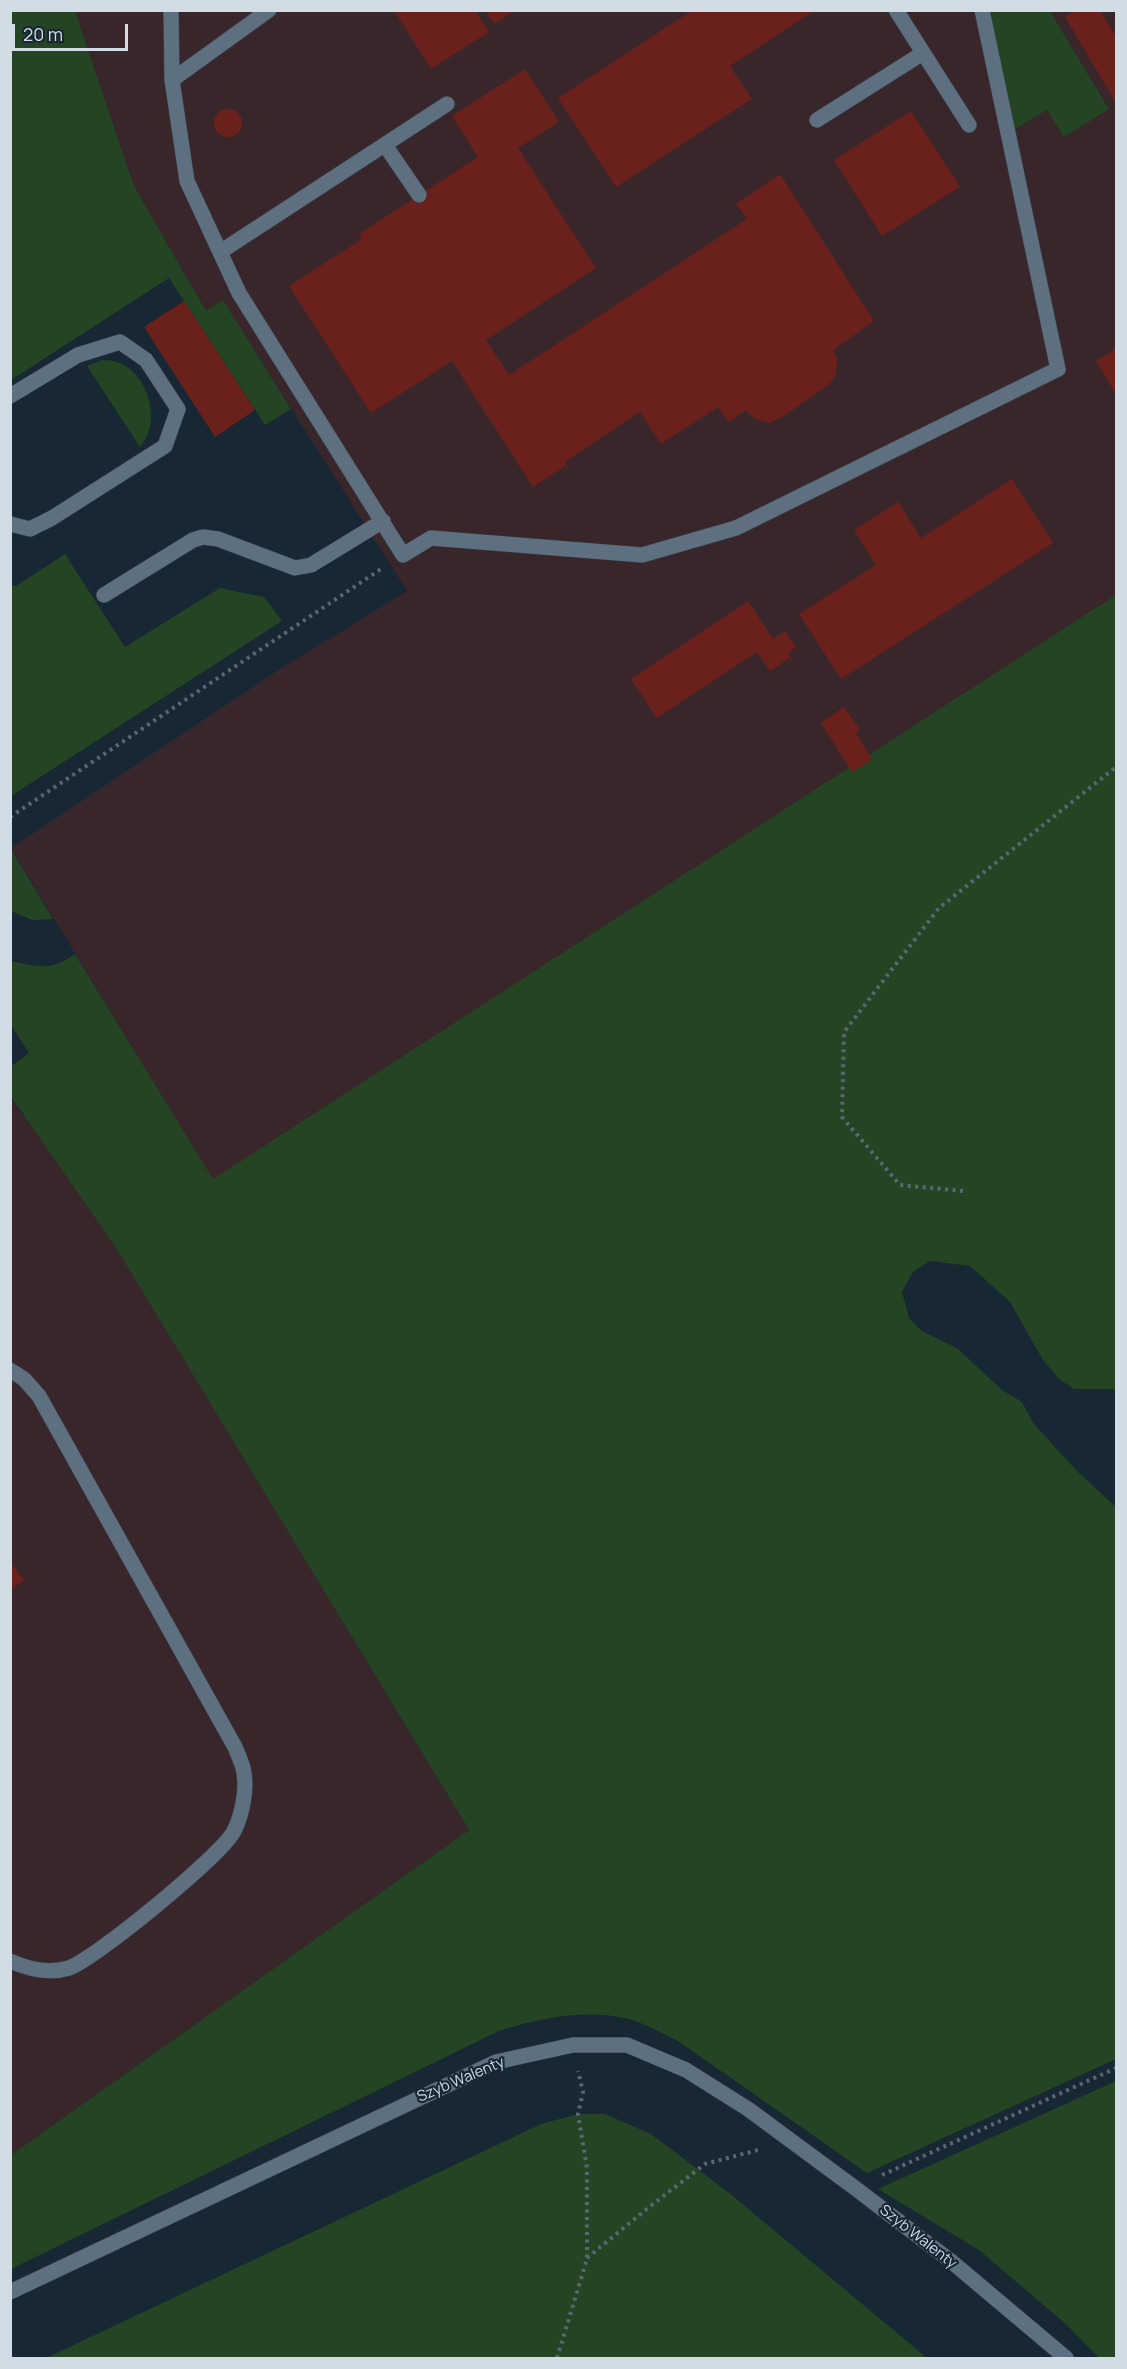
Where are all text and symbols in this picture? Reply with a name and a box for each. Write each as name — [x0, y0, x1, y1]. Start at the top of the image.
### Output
scale bar — [15, 12, 130, 50]
text: 20 m — [23, 22, 63, 46]
street label: Szyb Walenty — [415, 2054, 507, 2106]
street label: Szyb Walenty — [876, 2201, 960, 2273]

